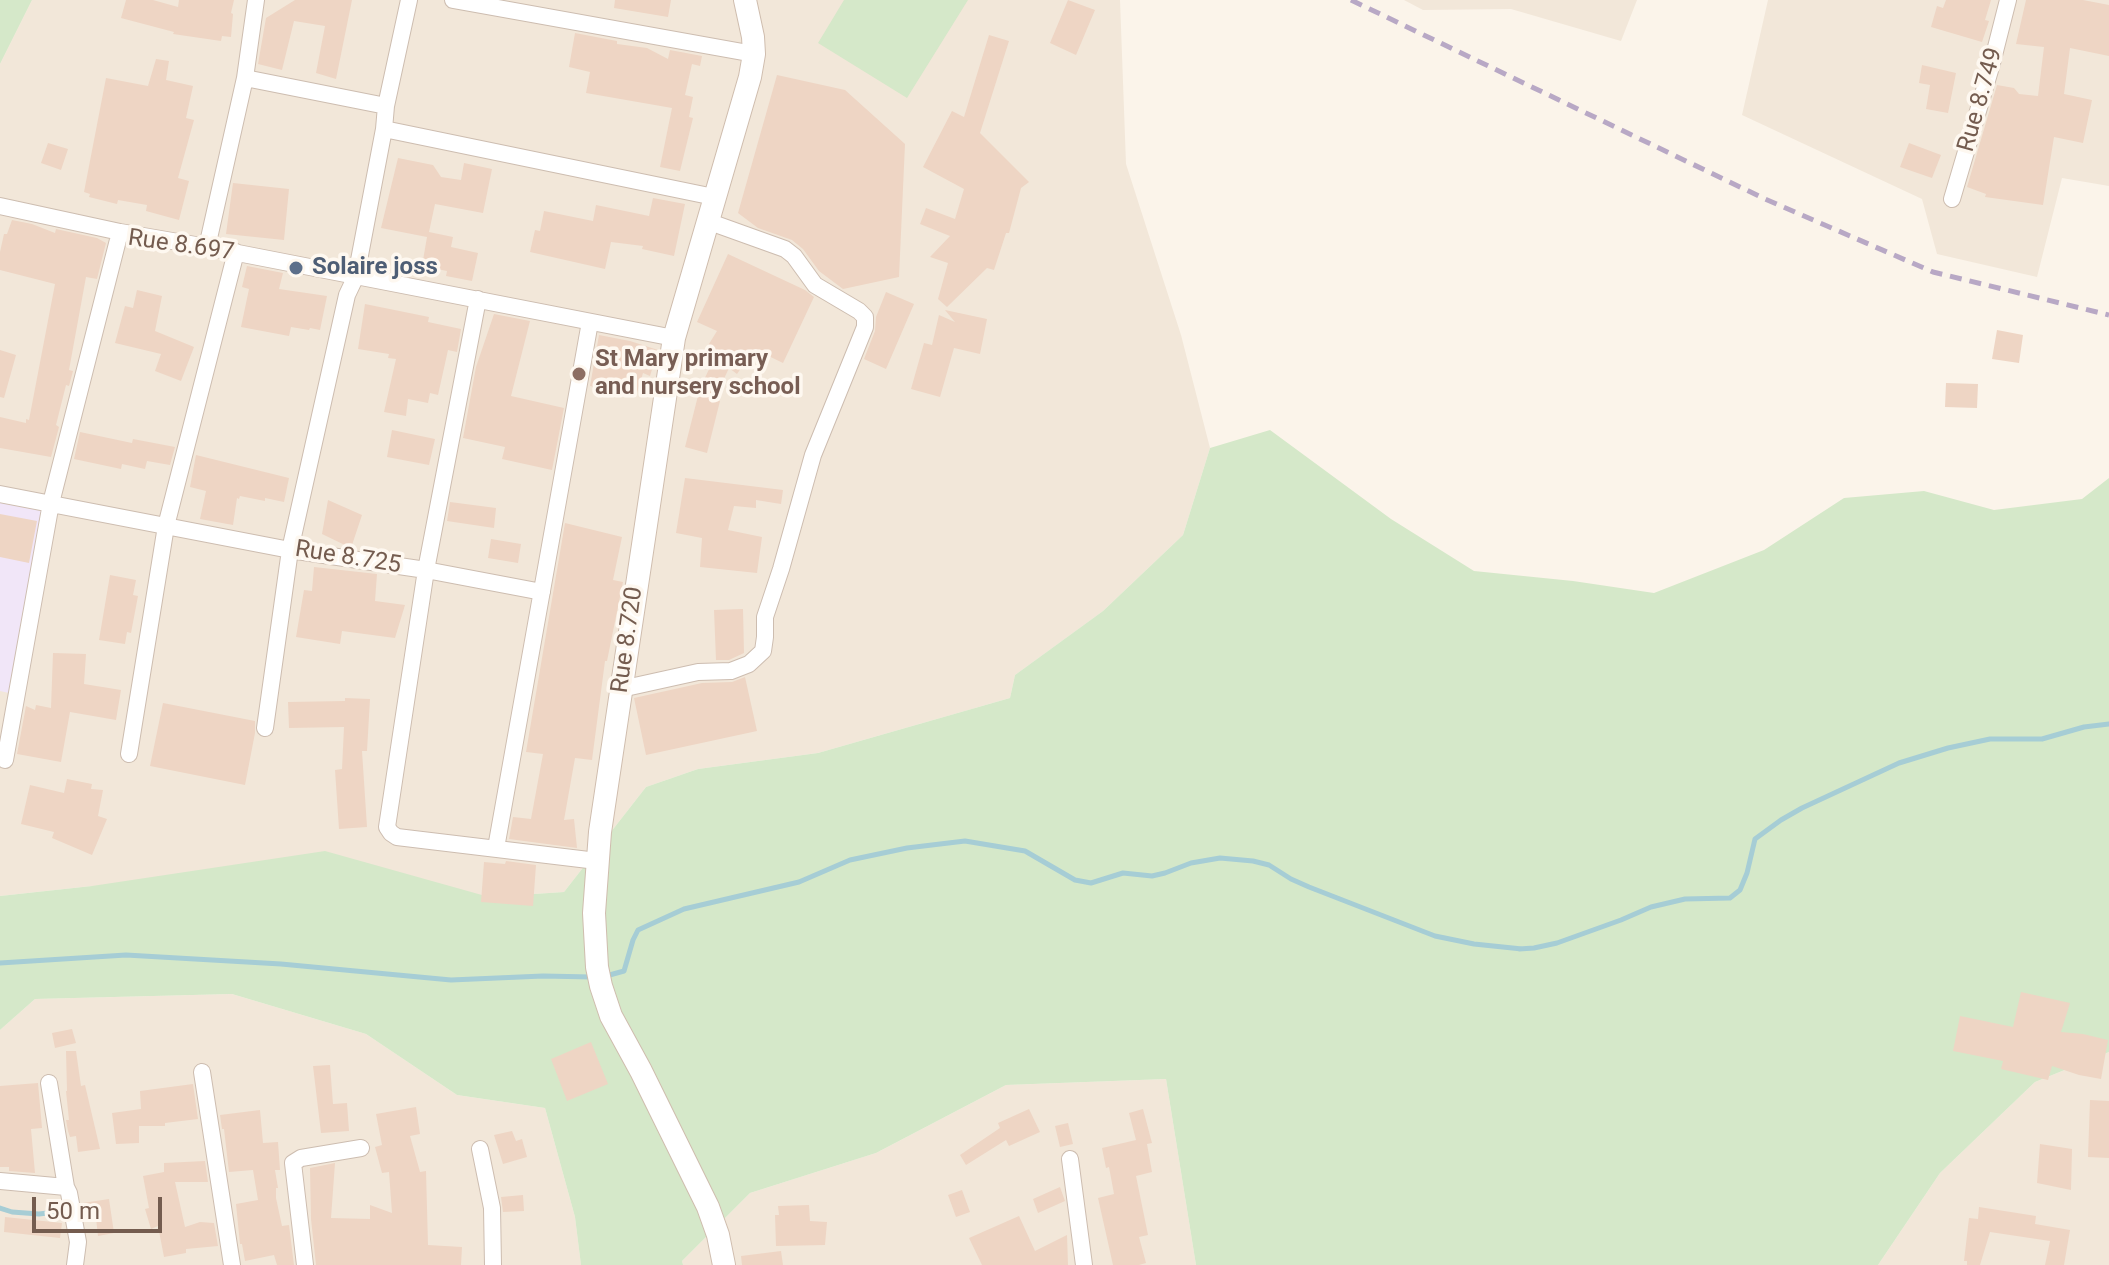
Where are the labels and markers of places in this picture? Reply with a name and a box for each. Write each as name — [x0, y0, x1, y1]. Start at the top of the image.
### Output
place label: Solaire joss — [312, 254, 438, 282]
marker: Solaire joss — [287, 259, 305, 277]
place label: St Mary primary and nursery school — [595, 346, 801, 402]
marker: St Mary primary and nursery school — [570, 365, 588, 383]

